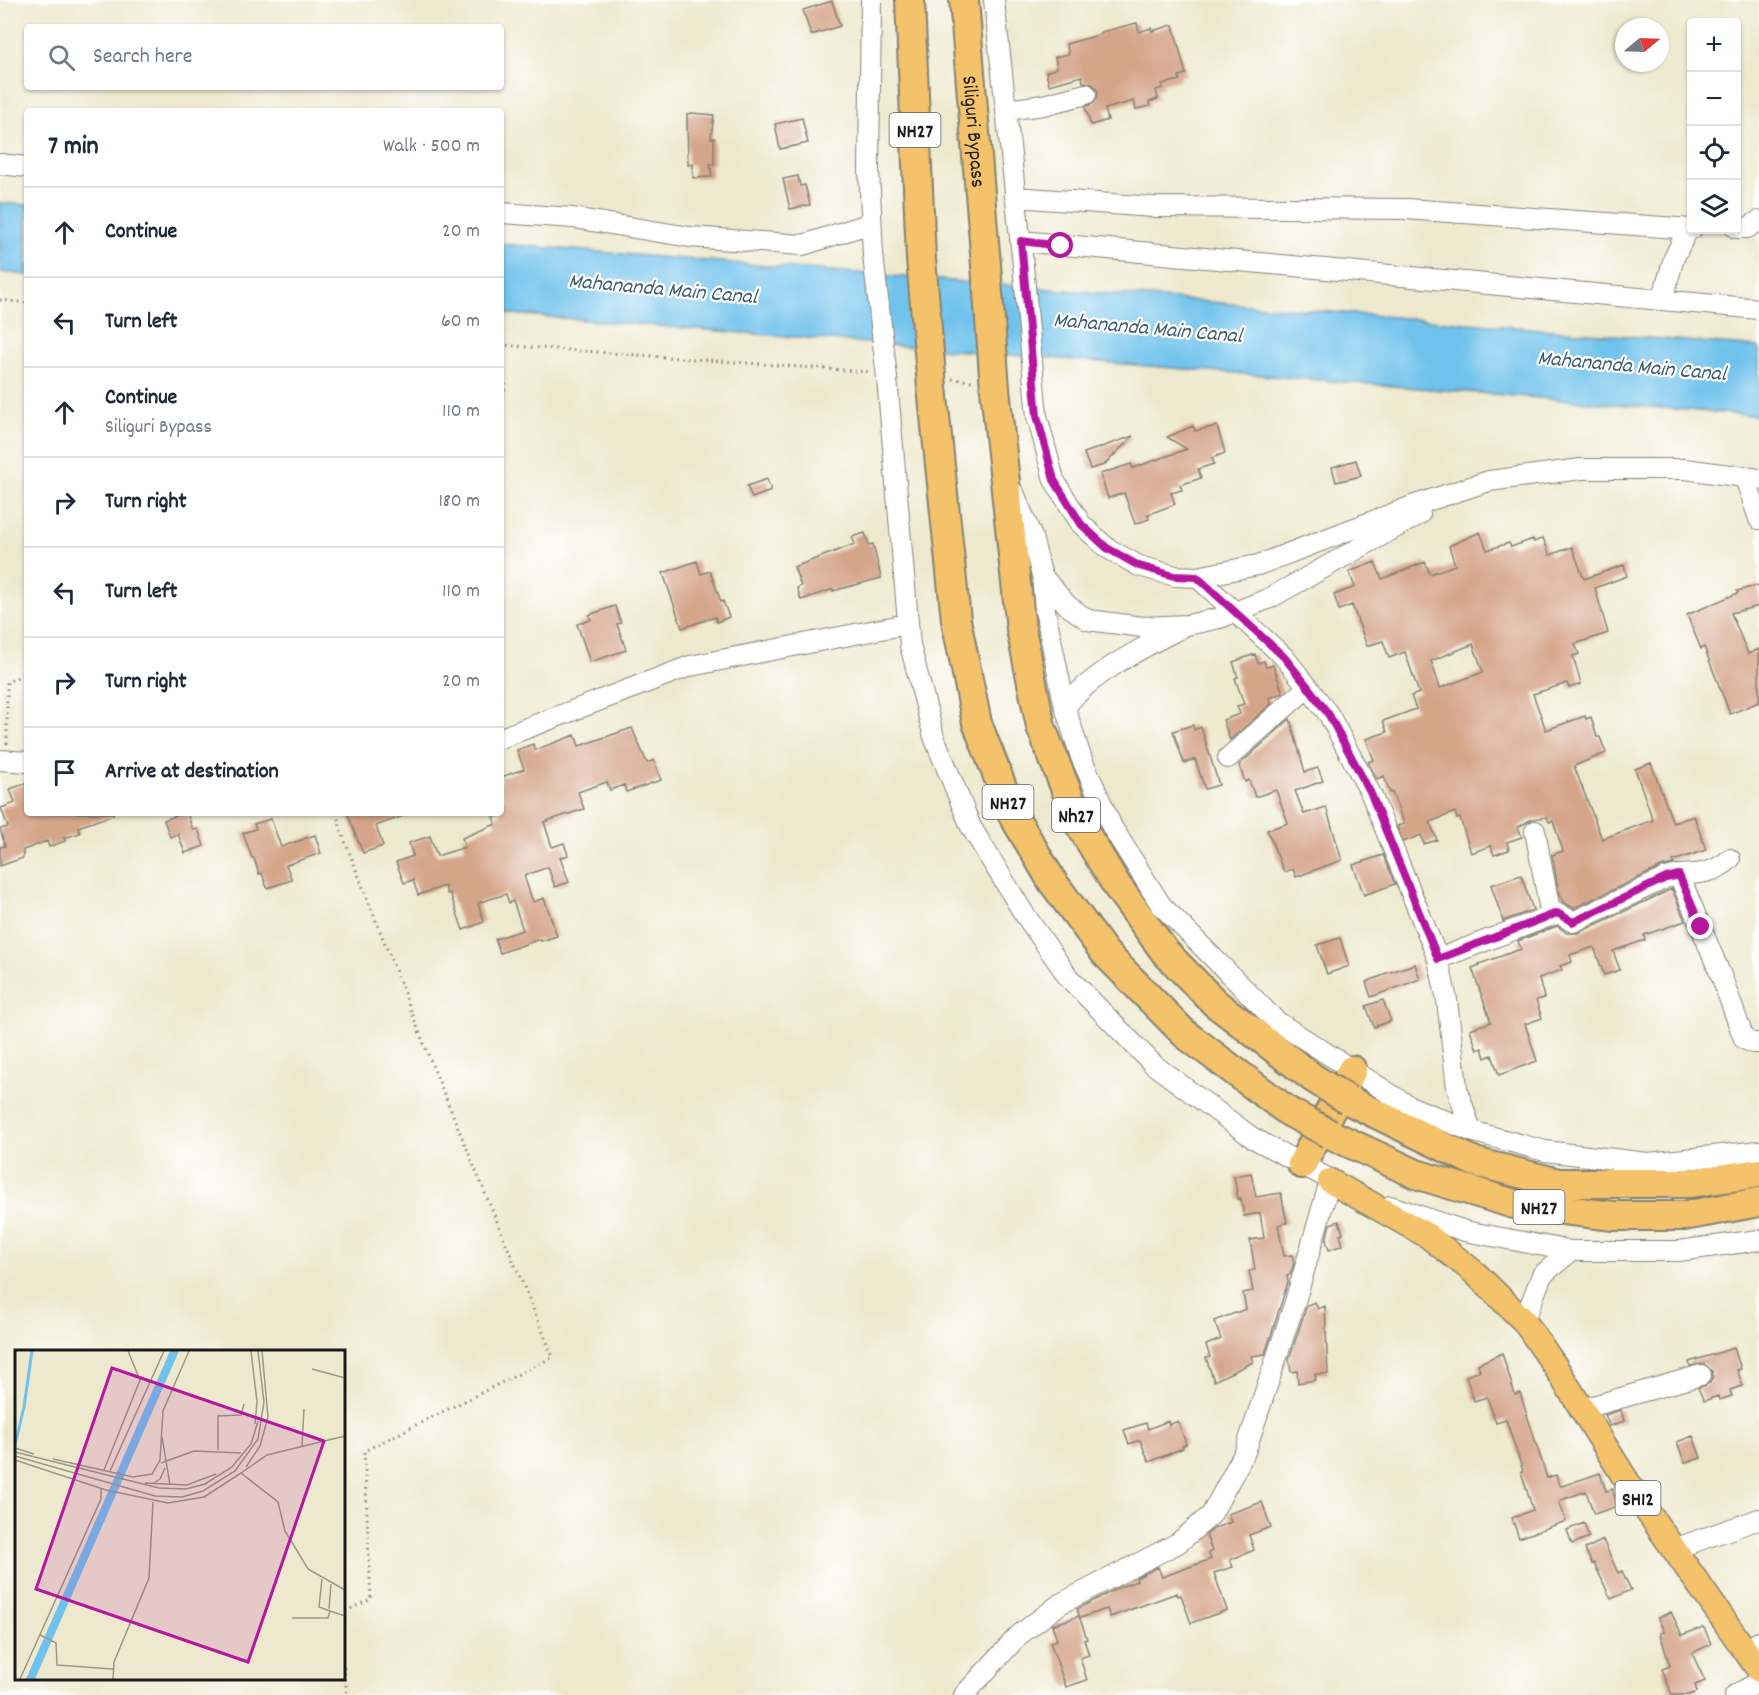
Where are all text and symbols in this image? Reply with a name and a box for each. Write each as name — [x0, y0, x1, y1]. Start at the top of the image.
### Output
north arrow — [1615, 18, 1669, 72]
map controls — [1687, 18, 1741, 234]
button: + — [1687, 18, 1741, 72]
search box — [24, 24, 504, 90]
icon: search — [45, 41, 78, 74]
text: Search here — [93, 42, 192, 73]
button: − — [1687, 72, 1741, 126]
street label: Siliguri Bypass — [952, 75, 992, 189]
road number: NH27 — [890, 113, 940, 147]
button: locate — [1687, 126, 1741, 180]
text: 7 min — [48, 129, 99, 166]
text: Walk · 500 m — [383, 133, 480, 161]
button: layers — [1687, 180, 1741, 234]
icon: ahead — [48, 216, 81, 249]
text: Continue — [105, 217, 177, 248]
text: 20 m — [442, 218, 480, 246]
route start — [1047, 232, 1073, 258]
water label: Mahananda Main Canal — [567, 267, 760, 314]
icon: left — [48, 306, 81, 339]
water label: Mahananda Main Canal — [1052, 306, 1245, 353]
text: Turn left — [105, 307, 177, 338]
text: 60 m — [441, 308, 480, 336]
water label: Mahananda Main Canal — [1536, 344, 1729, 391]
text: Continue — [105, 383, 177, 414]
icon: ahead — [48, 396, 81, 429]
text: 110 m — [442, 398, 480, 426]
text: Siliguri Bypass — [105, 414, 212, 442]
icon: right — [48, 486, 81, 519]
text: Turn right — [105, 487, 187, 518]
text: 180 m — [438, 488, 480, 516]
icon: left — [48, 576, 81, 609]
text: Turn left — [105, 577, 177, 608]
text: 110 m — [442, 578, 480, 606]
icon: right — [48, 666, 81, 699]
text: Turn right — [105, 667, 187, 698]
text: 20 m — [442, 668, 480, 696]
icon: arrive — [48, 756, 81, 789]
text: Arrive at destination — [105, 757, 279, 788]
road number: NH27 — [982, 785, 1034, 819]
road number: Nh27 — [1052, 798, 1100, 832]
route end — [1687, 913, 1713, 939]
road number: NH27 — [1514, 1190, 1564, 1224]
inset map — [15, 1350, 345, 1680]
road number: SH12 — [1616, 1481, 1660, 1515]

